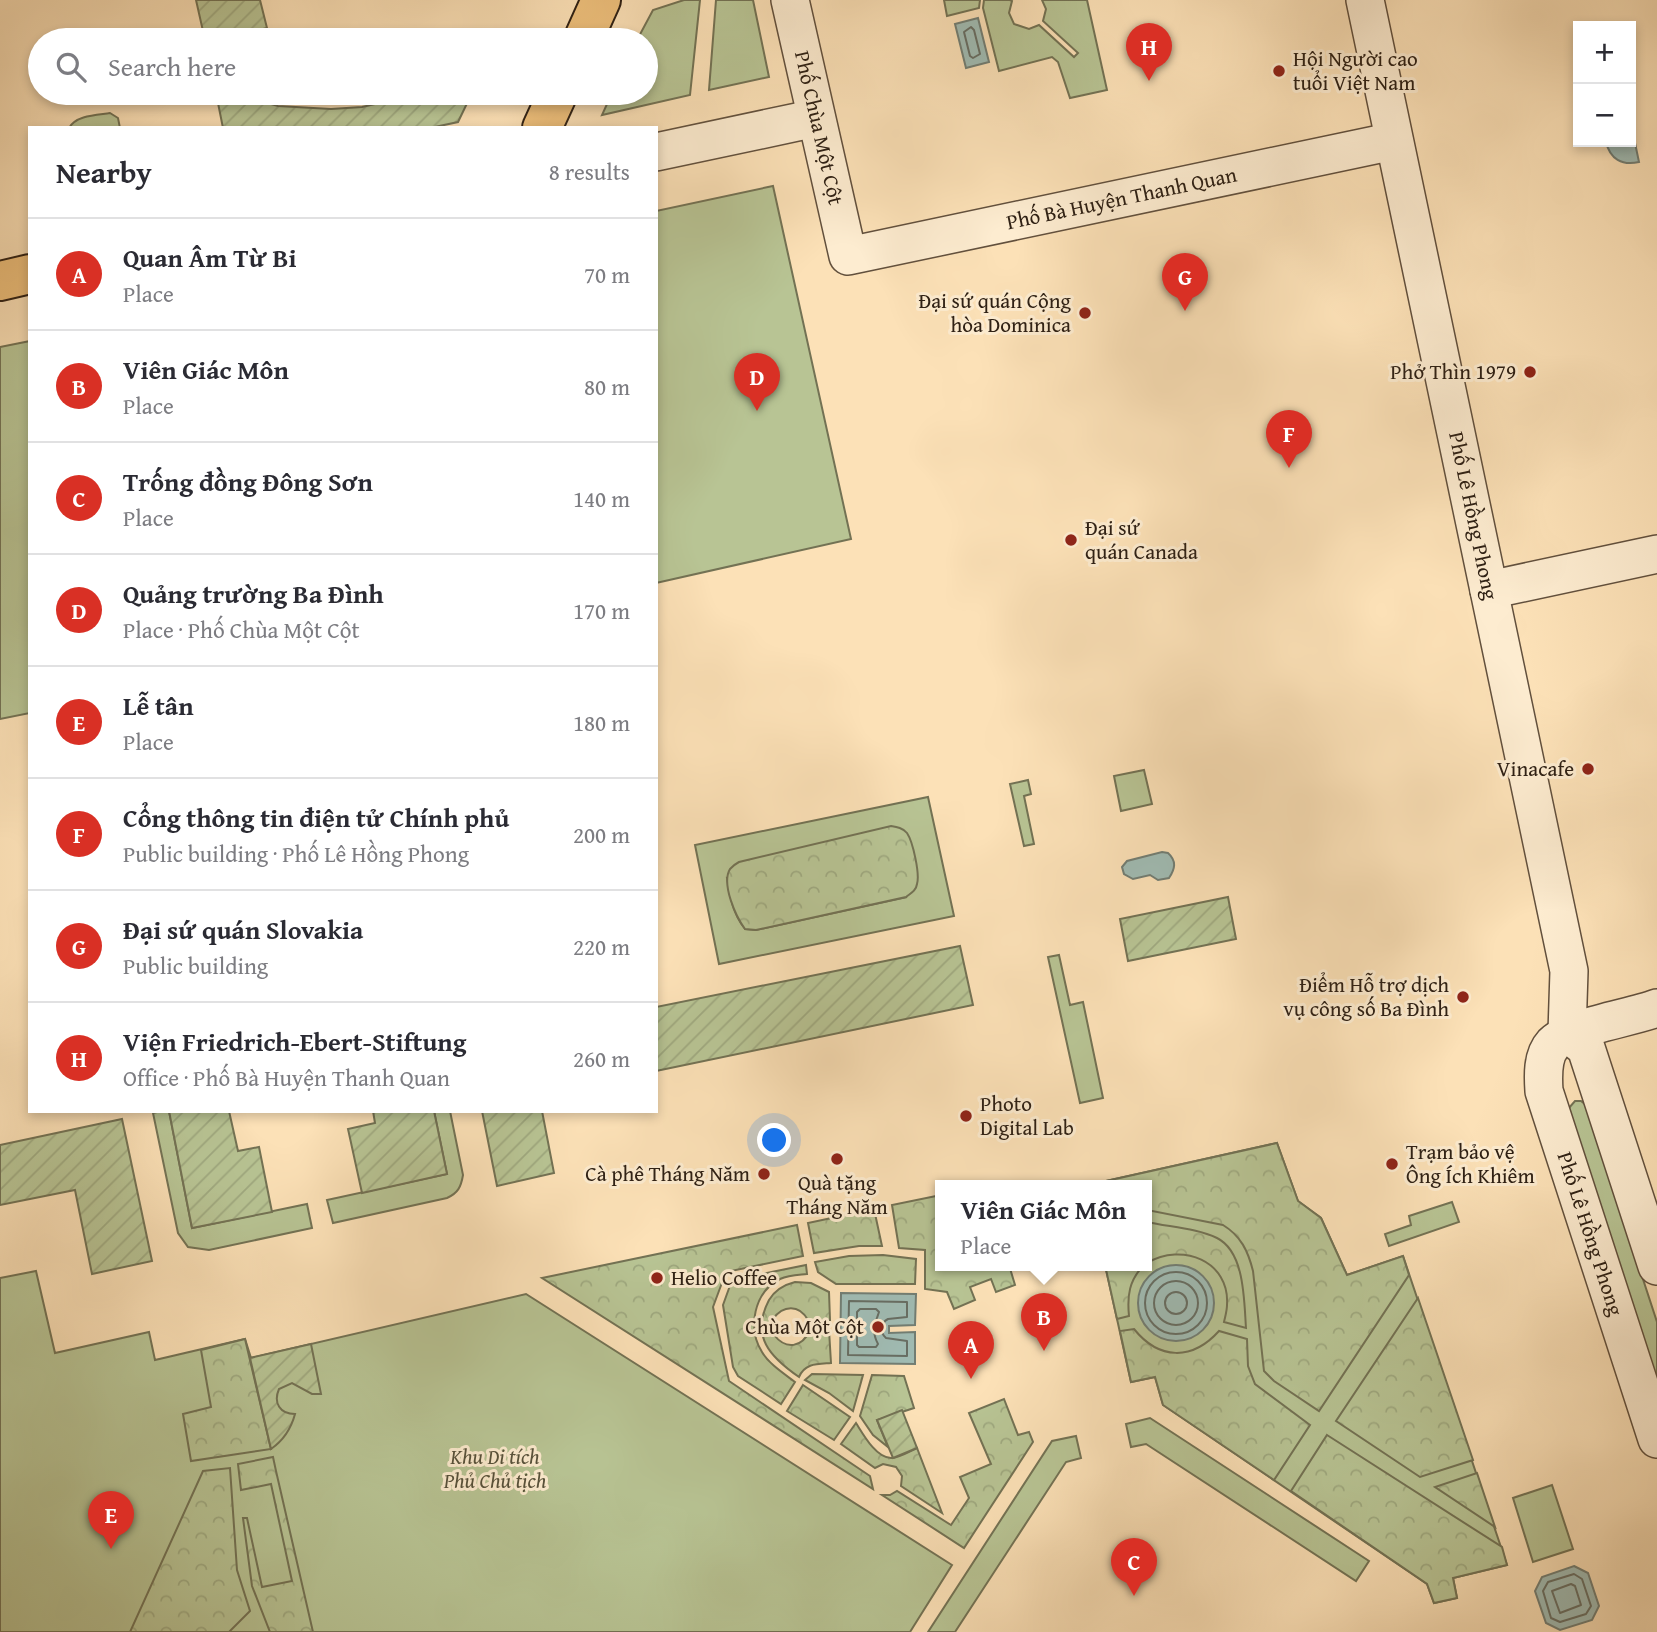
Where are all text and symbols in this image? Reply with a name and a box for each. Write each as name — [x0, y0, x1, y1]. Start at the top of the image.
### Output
map controls — [1573, 21, 1636, 147]
button: + — [1573, 21, 1636, 84]
pin: H — [1126, 23, 1172, 81]
search box — [28, 28, 658, 105]
place label: Hội Người cao tuổi Việt Nam — [1293, 43, 1418, 98]
text: Search here — [108, 47, 236, 86]
icon: search — [52, 48, 90, 86]
street label: Phố Chùa Một Cột — [787, 48, 852, 208]
marker: Hội Người cao tuổi Việt Nam — [1271, 63, 1287, 79]
button: − — [1573, 84, 1636, 147]
text: Nearby — [56, 150, 152, 194]
text: 8 results — [549, 155, 630, 188]
street label: Phố Bà Huyện Thanh Quan — [1003, 159, 1240, 237]
text: Quan Âm Từ Bi — [123, 238, 297, 277]
pin: G — [1162, 253, 1208, 311]
text: A — [72, 258, 86, 291]
text: 70 m — [584, 258, 630, 291]
text: Place — [123, 277, 174, 310]
place label: Đại sứ quán Cộng hòa Dominica — [918, 285, 1072, 340]
marker: Đại sứ quán Cộng hòa Dominica — [1077, 305, 1093, 321]
text: Viên Giác Môn — [123, 350, 289, 389]
pin: D — [734, 353, 780, 411]
place label: Phở Thìn 1979 — [1390, 356, 1516, 387]
marker: Phở Thìn 1979 — [1522, 364, 1538, 380]
text: B — [72, 370, 86, 403]
text: 80 m — [584, 370, 630, 403]
text: Place — [123, 389, 174, 422]
pin: F — [1266, 410, 1312, 468]
street label: Phố Lê Hồng Phong — [1441, 429, 1507, 603]
text: Trống đồng Đông Sơn — [123, 462, 373, 501]
text: C — [72, 482, 86, 515]
text: 140 m — [573, 482, 630, 515]
text: Place — [123, 501, 174, 534]
place label: Đại sứ quán Canada — [1085, 512, 1198, 567]
marker: Đại sứ quán Canada — [1063, 532, 1079, 548]
text: Quảng trường Ba Đình — [123, 574, 384, 613]
text: D — [72, 594, 86, 627]
text: 170 m — [573, 594, 630, 627]
text: Place · Phố Chùa Một Cột — [123, 613, 360, 646]
text: Lễ tân — [123, 686, 194, 725]
text: E — [73, 706, 85, 739]
text: 180 m — [573, 706, 630, 739]
text: Place — [123, 725, 174, 758]
place label: Vinacafe — [1497, 753, 1574, 784]
marker: Vinacafe — [1580, 761, 1596, 777]
text: Cổng thông tin điện tử Chính phủ — [123, 798, 509, 837]
text: F — [73, 818, 85, 851]
text: 200 m — [573, 818, 630, 851]
text: Public building · Phố Lê Hồng Phong — [123, 837, 469, 870]
text: Đại sứ quán Slovakia — [123, 910, 363, 949]
text: G — [72, 930, 86, 963]
text: 220 m — [573, 930, 630, 963]
text: Public building — [123, 949, 268, 982]
place label: Điểm Hỗ trợ dịch vụ công số Ba Đình — [1283, 969, 1449, 1024]
marker: Điểm Hỗ trợ dịch vụ công số Ba Đình — [1455, 989, 1471, 1005]
text: Viện Friedrich-Ebert-Stiftung — [123, 1022, 466, 1061]
text: H — [71, 1042, 87, 1075]
text: 260 m — [573, 1042, 630, 1075]
text: Office · Phố Bà Huyện Thanh Quan — [123, 1061, 450, 1094]
place label: Photo Digital Lab — [980, 1088, 1074, 1143]
marker: Photo Digital Lab — [958, 1108, 974, 1124]
your location — [757, 1123, 791, 1157]
place label: Trạm bảo vệ Ông Ích Khiêm — [1406, 1136, 1535, 1191]
street label: Phố Lê Hồng Phong — [1550, 1148, 1632, 1320]
marker: Quà tặng Tháng Năm — [829, 1151, 845, 1167]
marker: Trạm bảo vệ Ông Ích Khiêm — [1384, 1156, 1400, 1172]
place label: Cà phê Tháng Năm — [585, 1158, 750, 1189]
marker: Cà phê Tháng Năm — [756, 1166, 772, 1182]
place label: Quà tặng Tháng Năm — [786, 1167, 888, 1222]
popup — [935, 1180, 1152, 1271]
text: Viên Giác Môn — [961, 1190, 1126, 1229]
text: Place — [961, 1229, 1011, 1262]
place label: Helio Coffee — [671, 1262, 777, 1293]
marker: Helio Coffee — [649, 1270, 665, 1286]
pin: B — [1021, 1293, 1067, 1351]
place label: Chùa Một Cột — [745, 1311, 865, 1342]
marker: Chùa Một Cột — [870, 1319, 886, 1335]
pin: A — [948, 1321, 994, 1379]
park label: Khu Di tích Phủ Chủ tịch — [443, 1441, 547, 1496]
pin: E — [88, 1491, 134, 1549]
pin: C — [1111, 1538, 1157, 1596]

